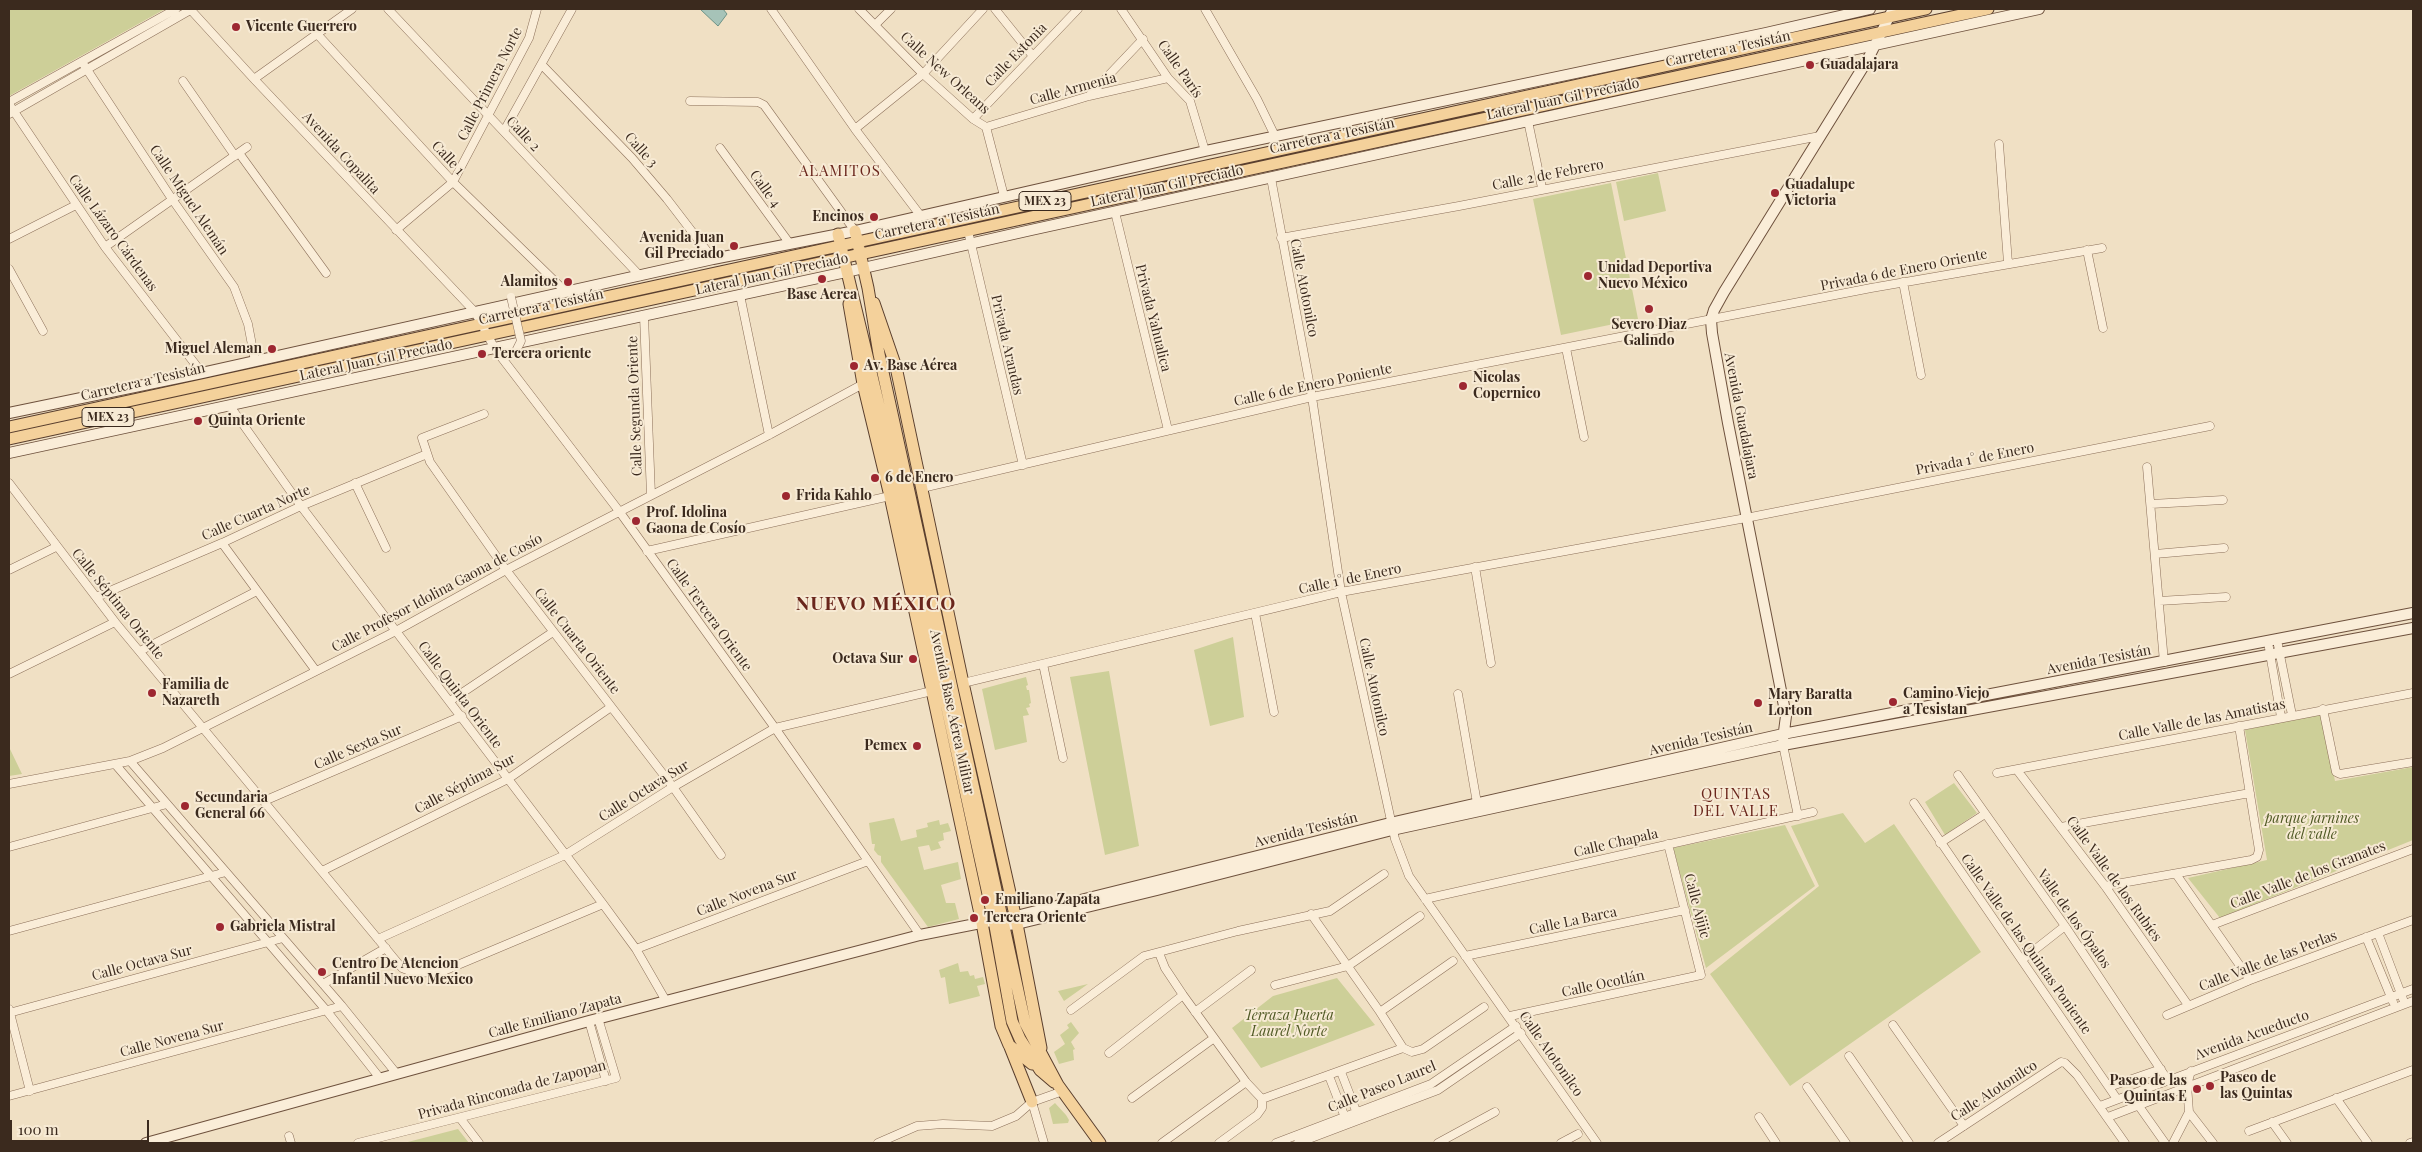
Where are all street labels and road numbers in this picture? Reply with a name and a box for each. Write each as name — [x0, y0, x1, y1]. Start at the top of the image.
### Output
street label: Calle Estonia — [982, 20, 1050, 90]
street label: Calle Primera Norte — [454, 24, 526, 144]
street label: Calle New Orleans — [897, 28, 993, 118]
street label: Carretera a Tesistán — [1664, 28, 1792, 70]
street label: Calle París — [1154, 37, 1206, 101]
street label: Calle Armenia — [1028, 69, 1118, 109]
street label: Lateral Juan Gil Preciado — [1485, 75, 1641, 123]
street label: Avenida Copalita — [299, 108, 383, 198]
street label: Calle 2 — [503, 113, 543, 155]
street label: Carretera a Tesistán — [1268, 115, 1396, 157]
street label: Calle 3 — [621, 129, 661, 171]
street label: Calle 1 — [428, 138, 468, 178]
street label: Calle Miguel Alemán — [146, 142, 232, 258]
street label: Calle 2 de Febrero — [1491, 156, 1605, 194]
street label: Lateral Juan Gil Preciado — [1089, 162, 1245, 210]
street label: Calle 4 — [746, 167, 784, 211]
street label: Calle Lázaro Cárdenas — [65, 171, 161, 295]
road number: MEX 23 — [1019, 192, 1071, 210]
street label: Carretera a Tesistán — [873, 201, 1001, 243]
street label: Calle Atotonilco — [1286, 237, 1322, 339]
street label: Privada 6 de Enero Oriente — [1819, 246, 1989, 294]
street label: Lateral Juan Gil Preciado — [694, 250, 850, 298]
street label: Privada Yahualica — [1131, 262, 1175, 374]
street label: Carretera a Tesistán — [477, 286, 605, 328]
street label: Privada Arandas — [987, 293, 1027, 397]
street label: Lateral Juan Gil Preciado — [298, 336, 454, 384]
street label: Calle Segunda Oriente — [624, 336, 646, 476]
street label: Avenida Guadalajara — [1720, 351, 1762, 481]
street label: Carretera a Tesistán — [79, 360, 207, 404]
street label: Calle 6 de Enero Poniente — [1232, 360, 1394, 410]
road number: MEX 23 — [82, 408, 134, 427]
street label: Privada 1° de Enero — [1914, 439, 2036, 479]
street label: Calle Cuarta Norte — [199, 482, 313, 544]
street label: Calle Profesor Idolina Gaona de Cosío — [329, 530, 545, 656]
street label: Calle Séptima Oriente — [68, 545, 168, 663]
street label: Calle Tercera Oriente — [663, 555, 755, 675]
street label: Calle 1° de Enero — [1297, 560, 1403, 598]
street label: Calle Cuarta Oriente — [530, 585, 624, 697]
street label: Avenida Base Aérea Militar — [926, 628, 978, 796]
street label: Calle Atotonilco — [1355, 636, 1393, 738]
street label: Calle Quinta Oriente — [414, 638, 506, 752]
street label: Avenida Tesistán — [2045, 642, 2153, 678]
street label: Calle Valle de las Amatistas — [2117, 696, 2287, 744]
street label: Avenida Tesistán — [1648, 719, 1754, 759]
street label: Calle Sexta Sur — [311, 721, 405, 773]
street label: Calle Séptima Sur — [412, 750, 518, 818]
street label: Calle Octava Sur — [596, 757, 692, 825]
street label: Avenida Tesistán — [1253, 809, 1359, 851]
street label: Calle Valle de los Rubíes — [2063, 813, 2165, 945]
street label: Calle Chapala — [1572, 825, 1660, 861]
street label: Calle Valle de los Granates — [2228, 838, 2388, 912]
street label: Calle Valle de las Quintas Poniente — [1957, 851, 2095, 1037]
street label: Calle Novena Sur — [694, 866, 800, 920]
street label: Valle de los Ópalos — [2034, 866, 2114, 972]
street label: Calle Ajijic — [1680, 872, 1714, 940]
street label: Calle La Barca — [1528, 904, 1618, 938]
street label: Calle Valle de las Perlas — [2197, 927, 2339, 995]
street label: Calle Octava Sur — [90, 942, 194, 984]
street label: Calle Ocotlán — [1560, 967, 1646, 1001]
street label: Calle Emiliano Zapata — [487, 990, 623, 1042]
street label: Avenida Acueducto — [2193, 1007, 2311, 1063]
street label: Calle Atotonilco — [1515, 1008, 1587, 1100]
street label: Calle Novena Sur — [118, 1017, 226, 1061]
street label: Privada Rinconada de Zapopan — [416, 1057, 608, 1123]
street label: Calle Atotonilco — [1948, 1057, 2040, 1125]
street label: Calle Paseo Laurel — [1326, 1058, 1438, 1116]

